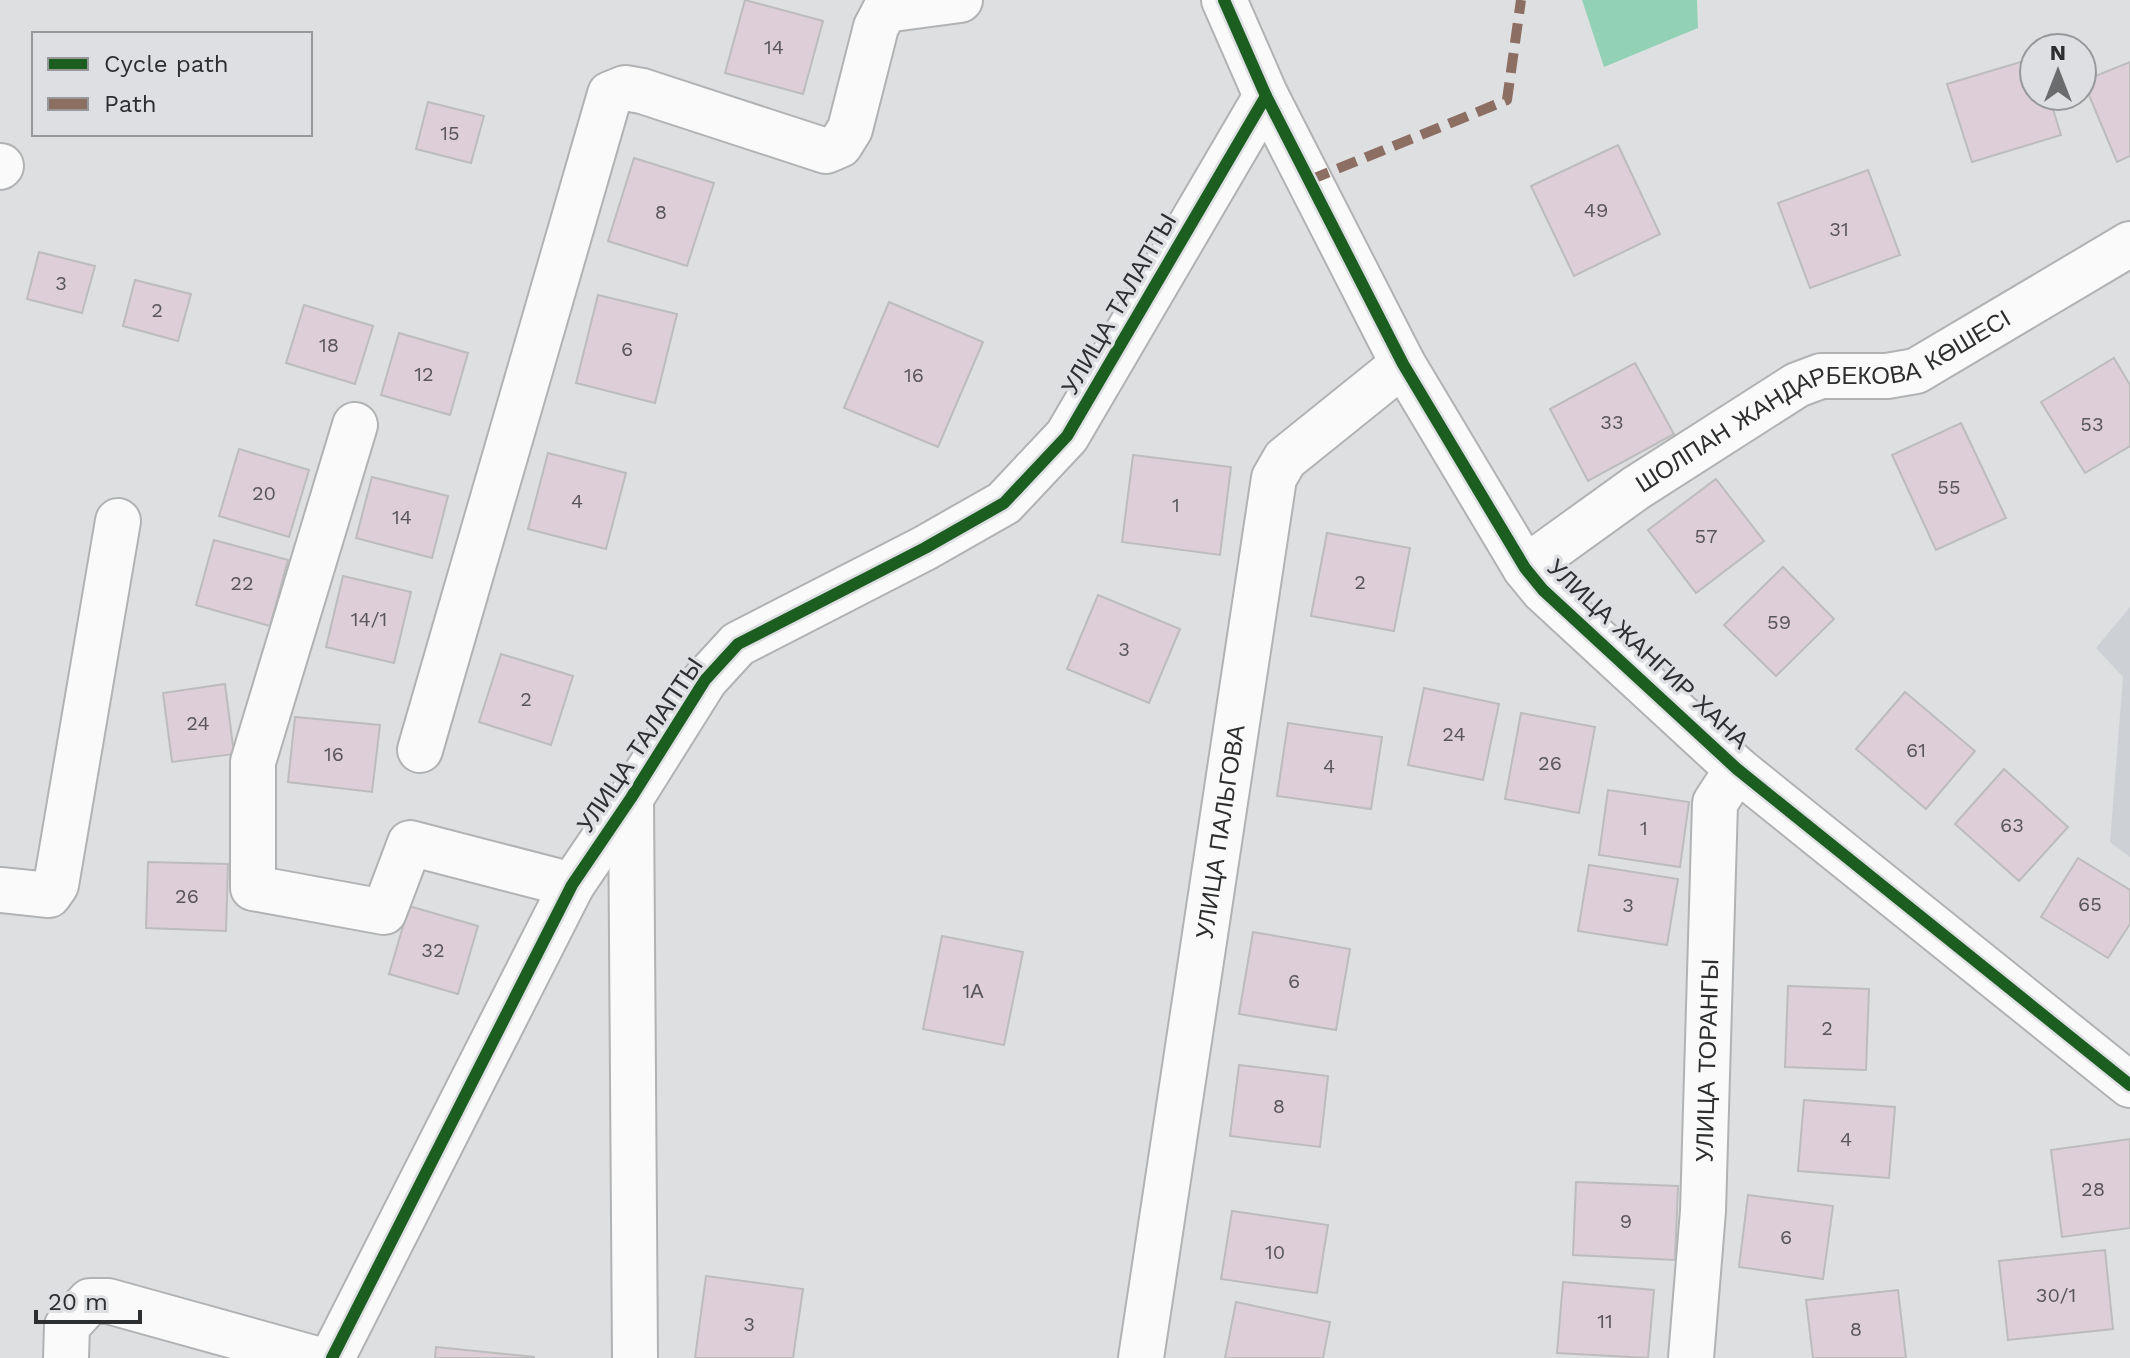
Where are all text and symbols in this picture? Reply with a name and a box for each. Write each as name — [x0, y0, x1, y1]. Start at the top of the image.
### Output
legend — [32, 32, 312, 136]
north arrow — [2018, 32, 2098, 112]
house number: 14 — [764, 35, 784, 59]
text: N — [2050, 40, 2066, 65]
text: Cycle path — [104, 50, 229, 78]
text: Path — [104, 90, 157, 118]
house number: 15 — [440, 121, 460, 145]
house number: 49 — [1584, 198, 1608, 222]
house number: 8 — [655, 200, 667, 224]
street label: УЛИЦА ТАЛАПТЫ — [1056, 208, 1182, 400]
house number: 31 — [1829, 217, 1849, 241]
house number: 3 — [55, 271, 67, 295]
house number: 2 — [151, 298, 163, 322]
street label: ШОЛПАН ЖАНДАРБЕКОВА КӨШЕСІ — [1631, 304, 2016, 498]
house number: 18 — [319, 333, 339, 357]
house number: 6 — [621, 337, 633, 361]
house number: 12 — [414, 362, 434, 386]
house number: 16 — [904, 363, 924, 387]
house number: 33 — [1600, 410, 1624, 434]
house number: 53 — [2080, 412, 2104, 436]
house number: 55 — [1937, 475, 1961, 499]
house number: 20 — [252, 481, 276, 505]
house number: 4 — [571, 489, 583, 513]
house number: 1 — [1172, 493, 1180, 517]
house number: 14 — [392, 505, 412, 529]
house number: 57 — [1695, 524, 1717, 548]
street label: УЛИЦА ЖАНГИР ХАНА — [1542, 553, 1754, 755]
house number: 2 — [1354, 570, 1366, 594]
house number: 22 — [230, 571, 254, 595]
house number: 14/1 — [351, 607, 387, 631]
house number: 59 — [1767, 610, 1791, 634]
house number: 3 — [1118, 637, 1130, 661]
street label: УЛИЦА ТАЛАПТЫ — [571, 652, 709, 838]
house number: 2 — [520, 687, 532, 711]
house number: 24 — [186, 711, 210, 735]
house number: 24 — [1442, 722, 1466, 746]
street label: УЛИЦА ПАЛЬГОВА — [1190, 723, 1251, 941]
house number: 61 — [1906, 738, 1926, 762]
house number: 16 — [324, 742, 344, 766]
house number: 26 — [1538, 751, 1562, 775]
house number: 4 — [1323, 754, 1335, 778]
house number: 63 — [2000, 813, 2024, 837]
house number: 1 — [1640, 816, 1648, 840]
house number: 26 — [175, 884, 199, 908]
house number: 65 — [2078, 892, 2102, 916]
house number: 3 — [1622, 893, 1634, 917]
house number: 32 — [421, 938, 445, 962]
street label: УЛИЦА ТОРАНГЫ — [1690, 958, 1724, 1163]
house number: 6 — [1288, 969, 1300, 993]
house number: 1А — [962, 979, 984, 1003]
house number: 2 — [1821, 1016, 1833, 1040]
house number: 8 — [1273, 1094, 1285, 1118]
house number: 4 — [1840, 1127, 1852, 1151]
house number: 28 — [2081, 1177, 2105, 1201]
house number: 9 — [1620, 1209, 1632, 1233]
house number: 6 — [1780, 1225, 1792, 1249]
house number: 10 — [1265, 1240, 1285, 1264]
scale bar — [36, 1274, 140, 1324]
house number: 30/1 — [2036, 1283, 2076, 1307]
text: 20 m — [48, 1288, 108, 1316]
house number: 11 — [1597, 1309, 1613, 1333]
house number: 3 — [743, 1312, 755, 1336]
house number: 8 — [1850, 1317, 1862, 1341]

